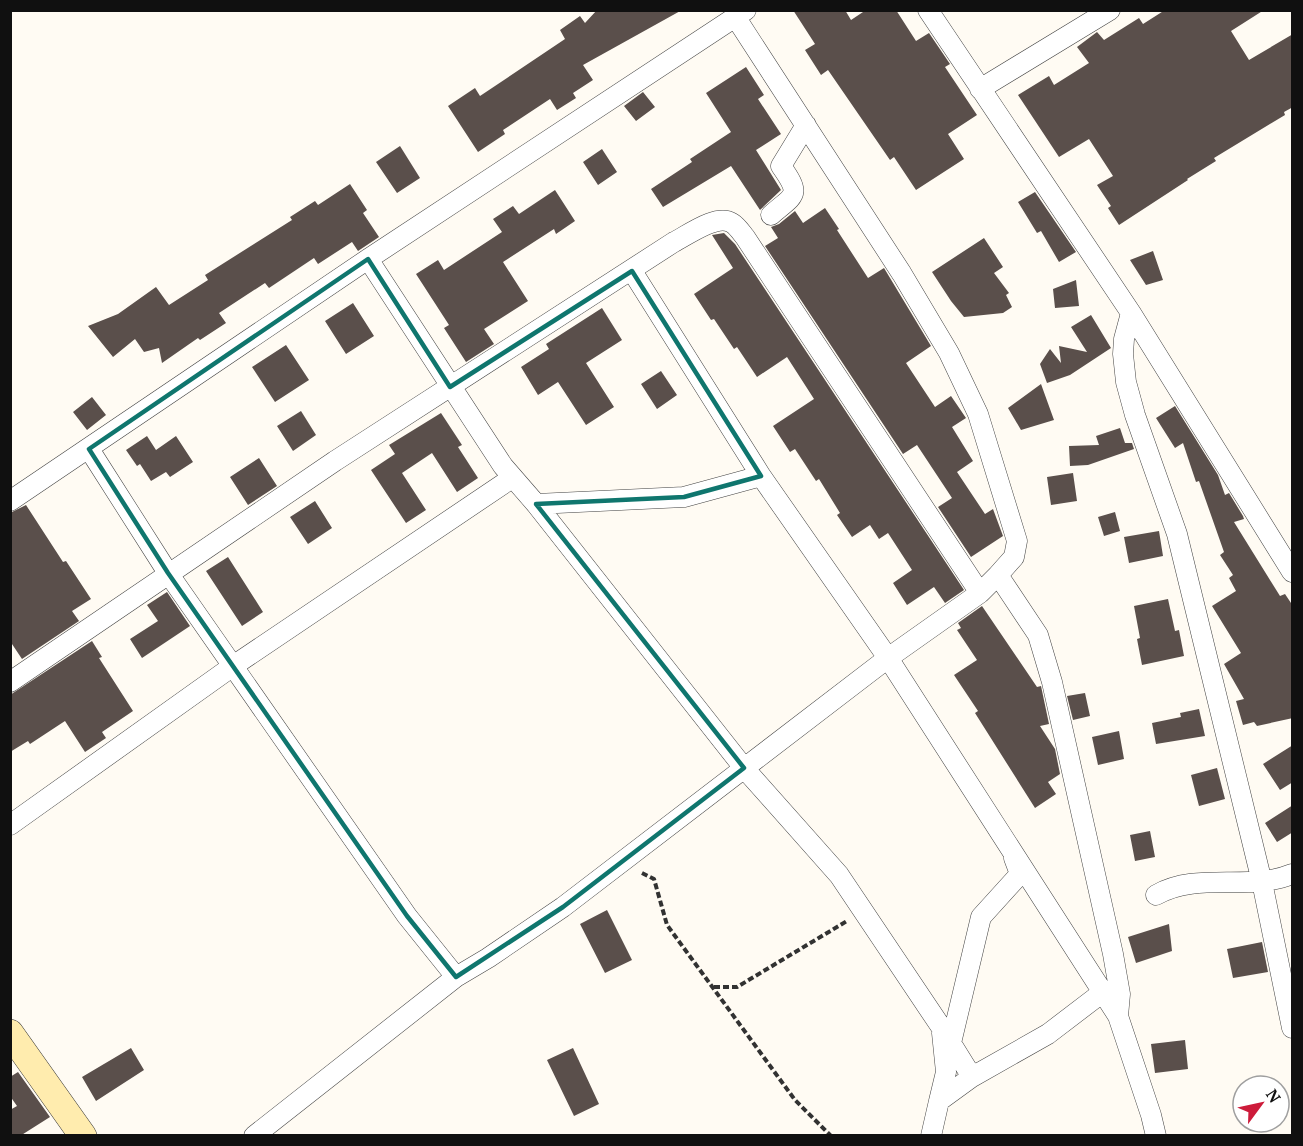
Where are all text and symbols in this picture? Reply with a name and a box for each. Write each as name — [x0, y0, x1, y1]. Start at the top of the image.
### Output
north arrow — [1231, 1074, 1291, 1134]
text: N — [1261, 1085, 1286, 1107]

